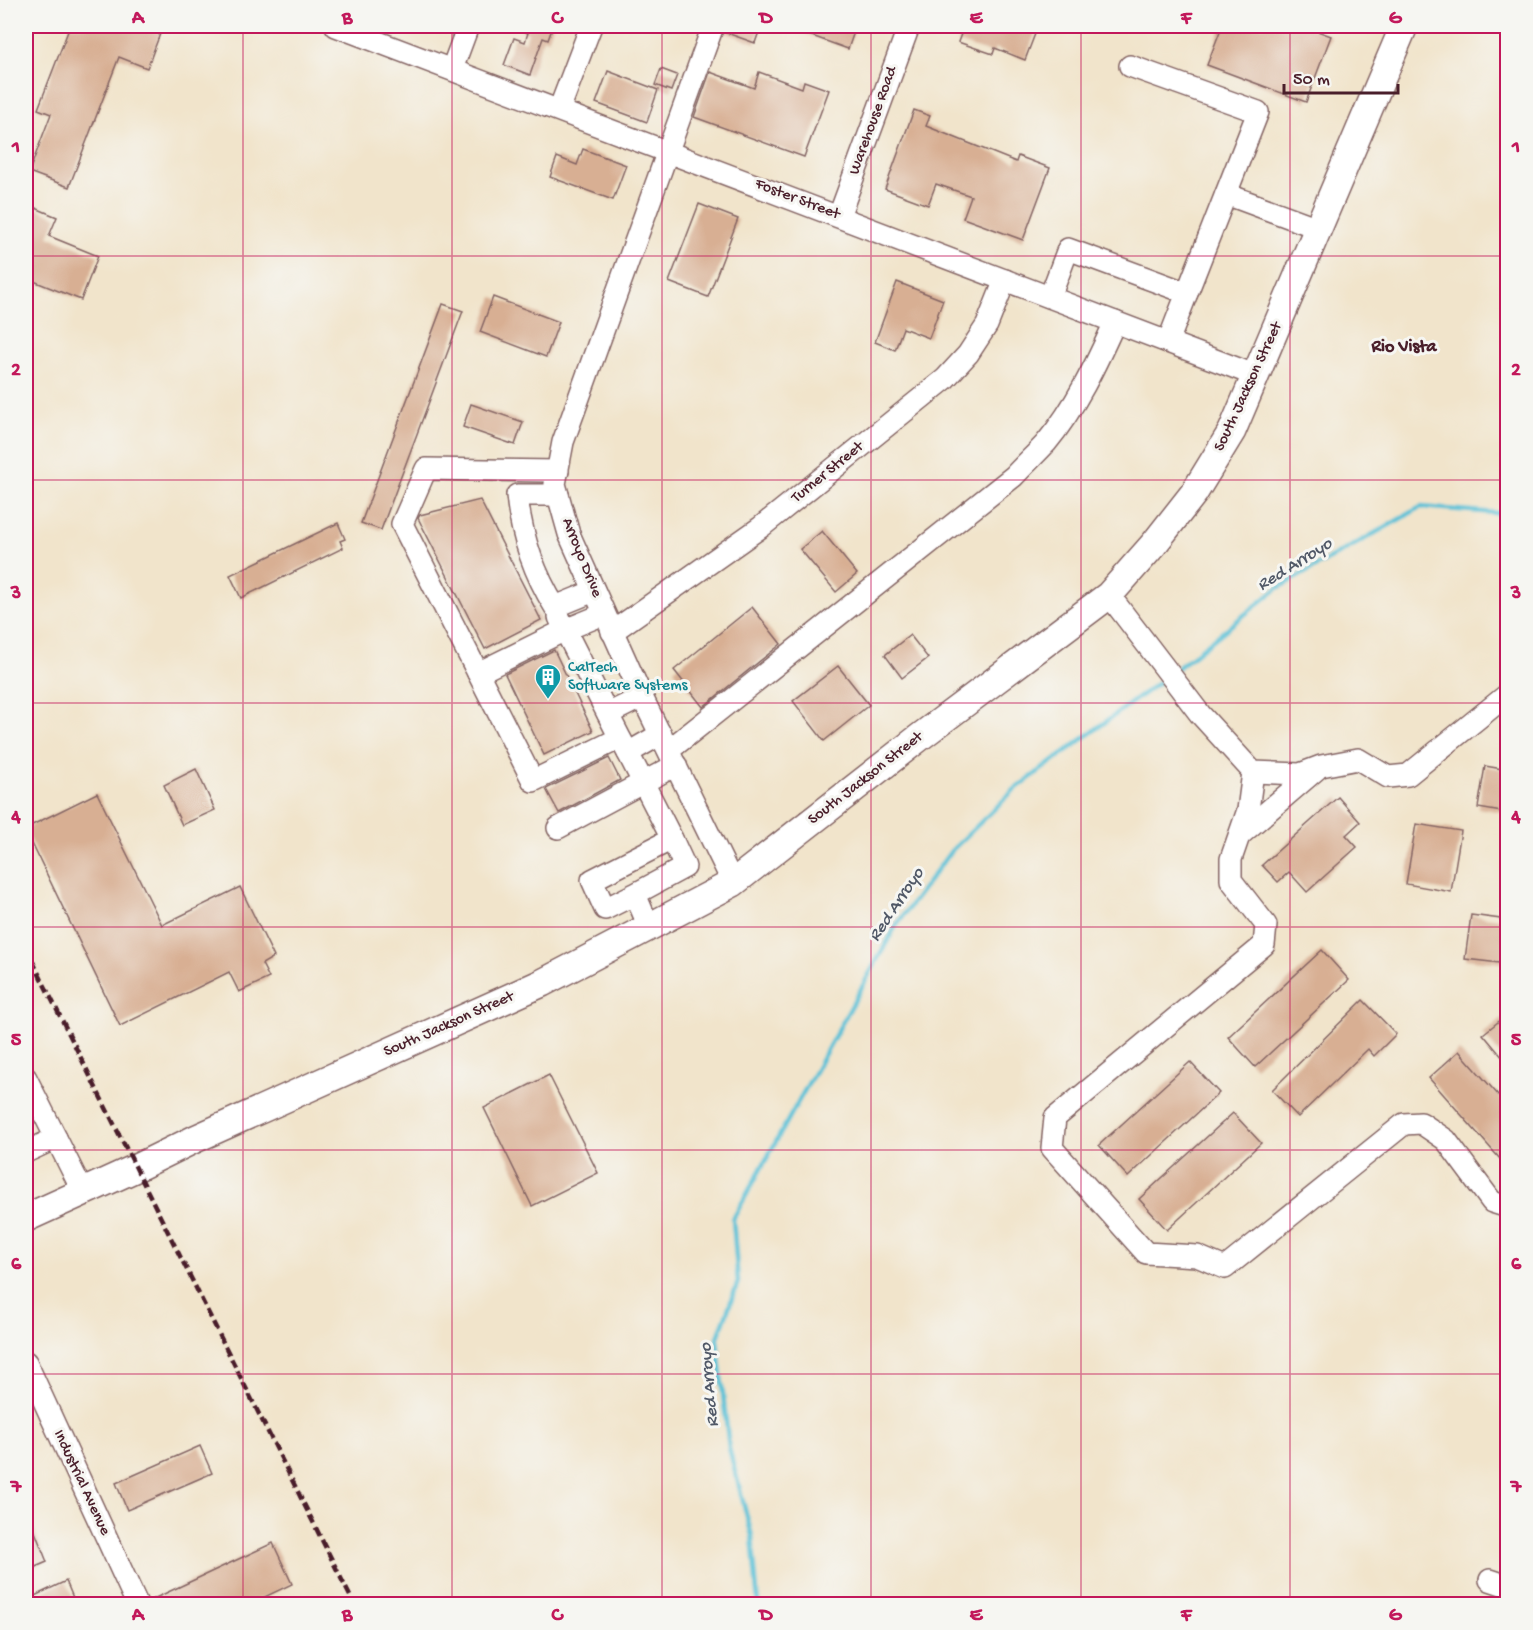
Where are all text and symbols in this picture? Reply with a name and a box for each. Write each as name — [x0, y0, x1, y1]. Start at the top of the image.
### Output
text: A — [131, 8, 146, 31]
text: B — [341, 8, 353, 31]
text: C — [551, 8, 565, 31]
text: D — [757, 8, 773, 31]
text: E — [970, 8, 984, 31]
text: F — [1180, 8, 1193, 31]
text: G — [1389, 8, 1403, 31]
scale bar — [1284, 57, 1398, 95]
street label: Warehouse Road — [846, 63, 903, 178]
text: 50 m — [1293, 70, 1330, 91]
text: 1 — [11, 137, 20, 160]
text: 1 — [1511, 137, 1520, 160]
street label: Foster Street — [751, 175, 843, 225]
street label: South Jackson Street — [1211, 318, 1288, 455]
district label: Rio Vista — [1371, 337, 1437, 358]
text: 2 — [11, 360, 21, 383]
text: 2 — [1511, 360, 1521, 383]
street label: Turner Street — [787, 437, 869, 508]
street label: Arroyo Drive — [556, 516, 606, 601]
water label: Red Arroyo — [1254, 533, 1337, 596]
text: 3 — [10, 583, 21, 606]
text: 3 — [1510, 583, 1521, 606]
place label: CalTech Software Systems — [568, 659, 688, 696]
building icon: CalTech Software Systems — [533, 662, 563, 700]
street label: South Jackson Street — [805, 727, 928, 830]
text: 4 — [10, 807, 21, 830]
text: 4 — [1510, 807, 1521, 830]
water label: Red Arroyo — [865, 864, 930, 946]
street label: South Jackson Street — [381, 987, 518, 1062]
text: 5 — [11, 1030, 22, 1053]
text: 5 — [1511, 1030, 1522, 1053]
text: 6 — [11, 1254, 22, 1277]
text: 6 — [1511, 1254, 1522, 1277]
water label: Red Arroyo — [696, 1341, 724, 1428]
street label: Industrial Avenue — [48, 1427, 114, 1539]
text: 7 — [10, 1477, 23, 1500]
text: 7 — [1510, 1477, 1523, 1500]
text: A — [131, 1605, 146, 1628]
text: B — [341, 1605, 353, 1628]
text: C — [551, 1605, 565, 1628]
text: D — [757, 1605, 773, 1628]
text: E — [970, 1605, 984, 1628]
text: F — [1180, 1605, 1193, 1628]
text: G — [1389, 1605, 1403, 1628]

